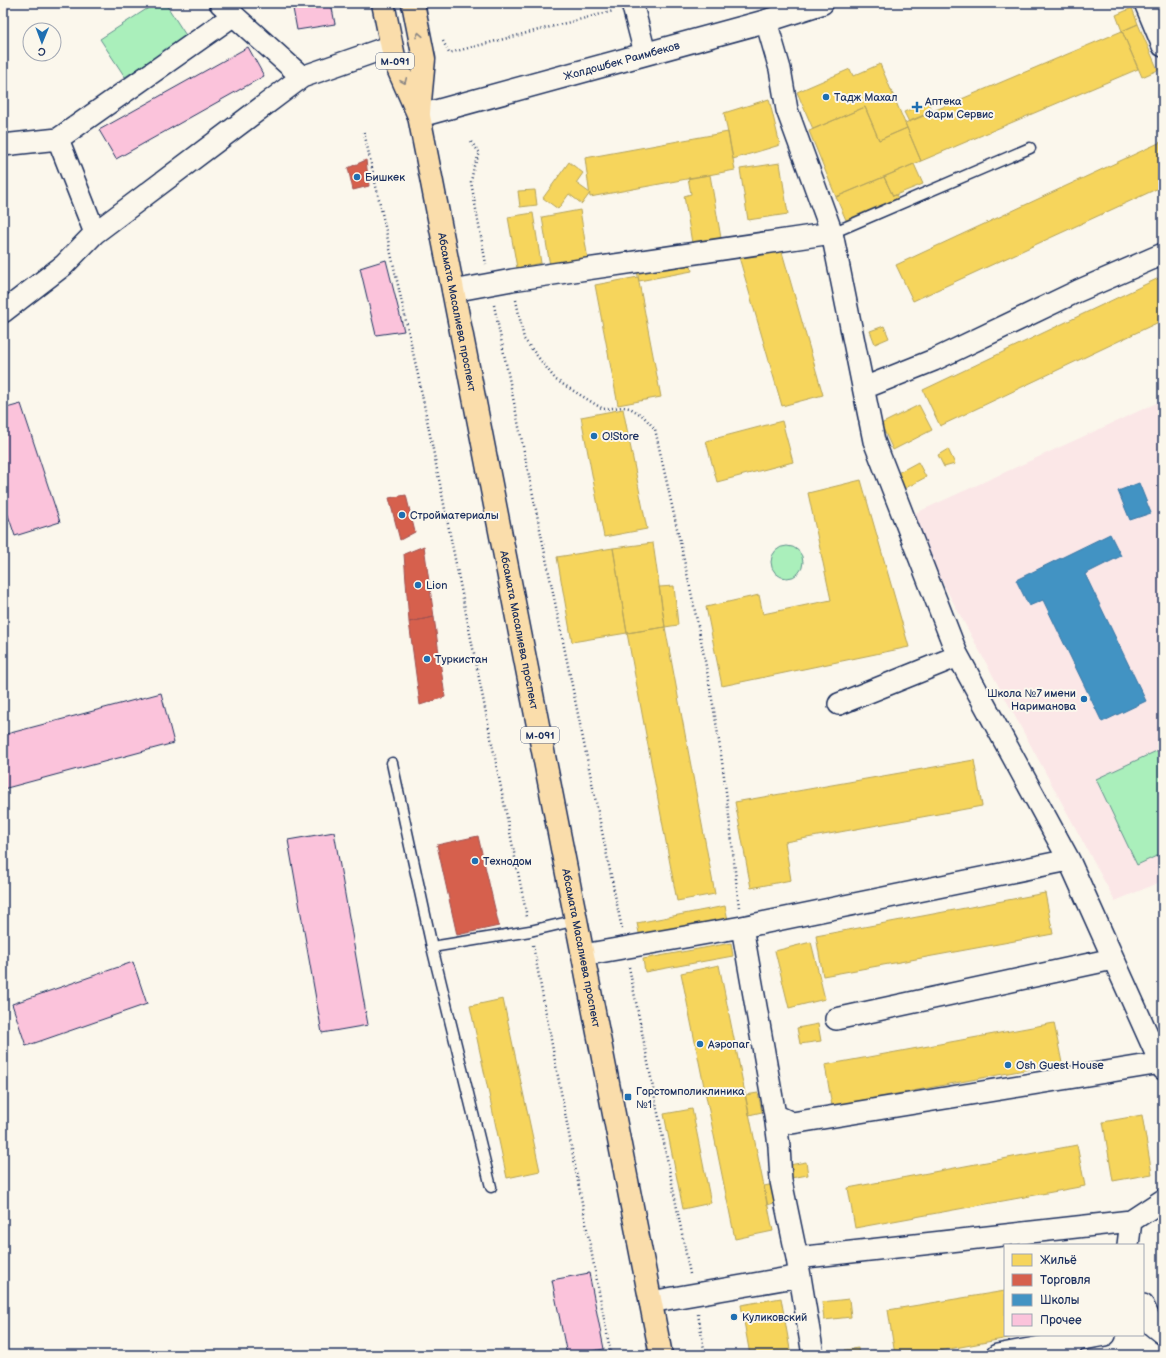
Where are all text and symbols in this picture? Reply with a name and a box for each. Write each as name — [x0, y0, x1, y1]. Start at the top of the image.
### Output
north arrow — [22, 22, 62, 62]
one-way arrow — [416, 32, 424, 38]
street label: Жолдошбек Раимбеков — [562, 39, 681, 83]
text: С — [38, 45, 46, 58]
road number: М-091 — [376, 53, 414, 69]
one-way arrow — [399, 76, 407, 84]
place label: Тадж Махал — [834, 91, 898, 104]
marker: Тадж Махал — [821, 92, 831, 102]
place label: Аптека Фарм Сервис — [924, 95, 994, 121]
marker: Аптека Фарм Сервис — [912, 102, 922, 112]
place label: Бишкек — [365, 171, 405, 184]
marker: Бишкек — [352, 172, 362, 182]
street label: Абсамата Масалиева проспект — [435, 231, 479, 393]
place label: O!Store — [602, 430, 639, 443]
marker: O!Store — [589, 431, 599, 441]
place label: Стройматериалы — [410, 509, 499, 522]
marker: Стройматериалы — [397, 510, 407, 520]
street label: Абсамата Масалиева проспект — [497, 549, 541, 711]
place label: Lion — [426, 579, 447, 592]
marker: Lion — [413, 580, 423, 590]
place label: Туркистан — [435, 653, 488, 666]
marker: Туркистан — [422, 654, 432, 664]
place label: Школа №7 имени Нариманова — [987, 687, 1076, 713]
marker: Школа №7 имени Нариманова — [1079, 694, 1089, 704]
road number: М-091 — [521, 727, 559, 743]
place label: Технодом — [483, 855, 532, 868]
marker: Технодом — [470, 856, 480, 866]
street label: Абсамата Масалиева проспект — [559, 867, 603, 1029]
place label: Аэропаг — [707, 1038, 750, 1051]
marker: Аэропаг — [695, 1039, 705, 1049]
place label: Osh Guest House — [1016, 1059, 1104, 1072]
marker: Osh Guest House — [1003, 1060, 1013, 1070]
place label: Горстомполиклиника №1 — [636, 1085, 745, 1111]
marker: Горстомполиклиника №1 — [623, 1092, 633, 1102]
legend — [1004, 1244, 1144, 1336]
text: Жильё — [1040, 1253, 1077, 1268]
text: Торговля — [1040, 1273, 1091, 1288]
text: Школы — [1040, 1293, 1079, 1308]
place label: Куликовский — [742, 1311, 807, 1324]
marker: Куликовский — [729, 1312, 739, 1322]
text: Прочее — [1040, 1313, 1082, 1328]

